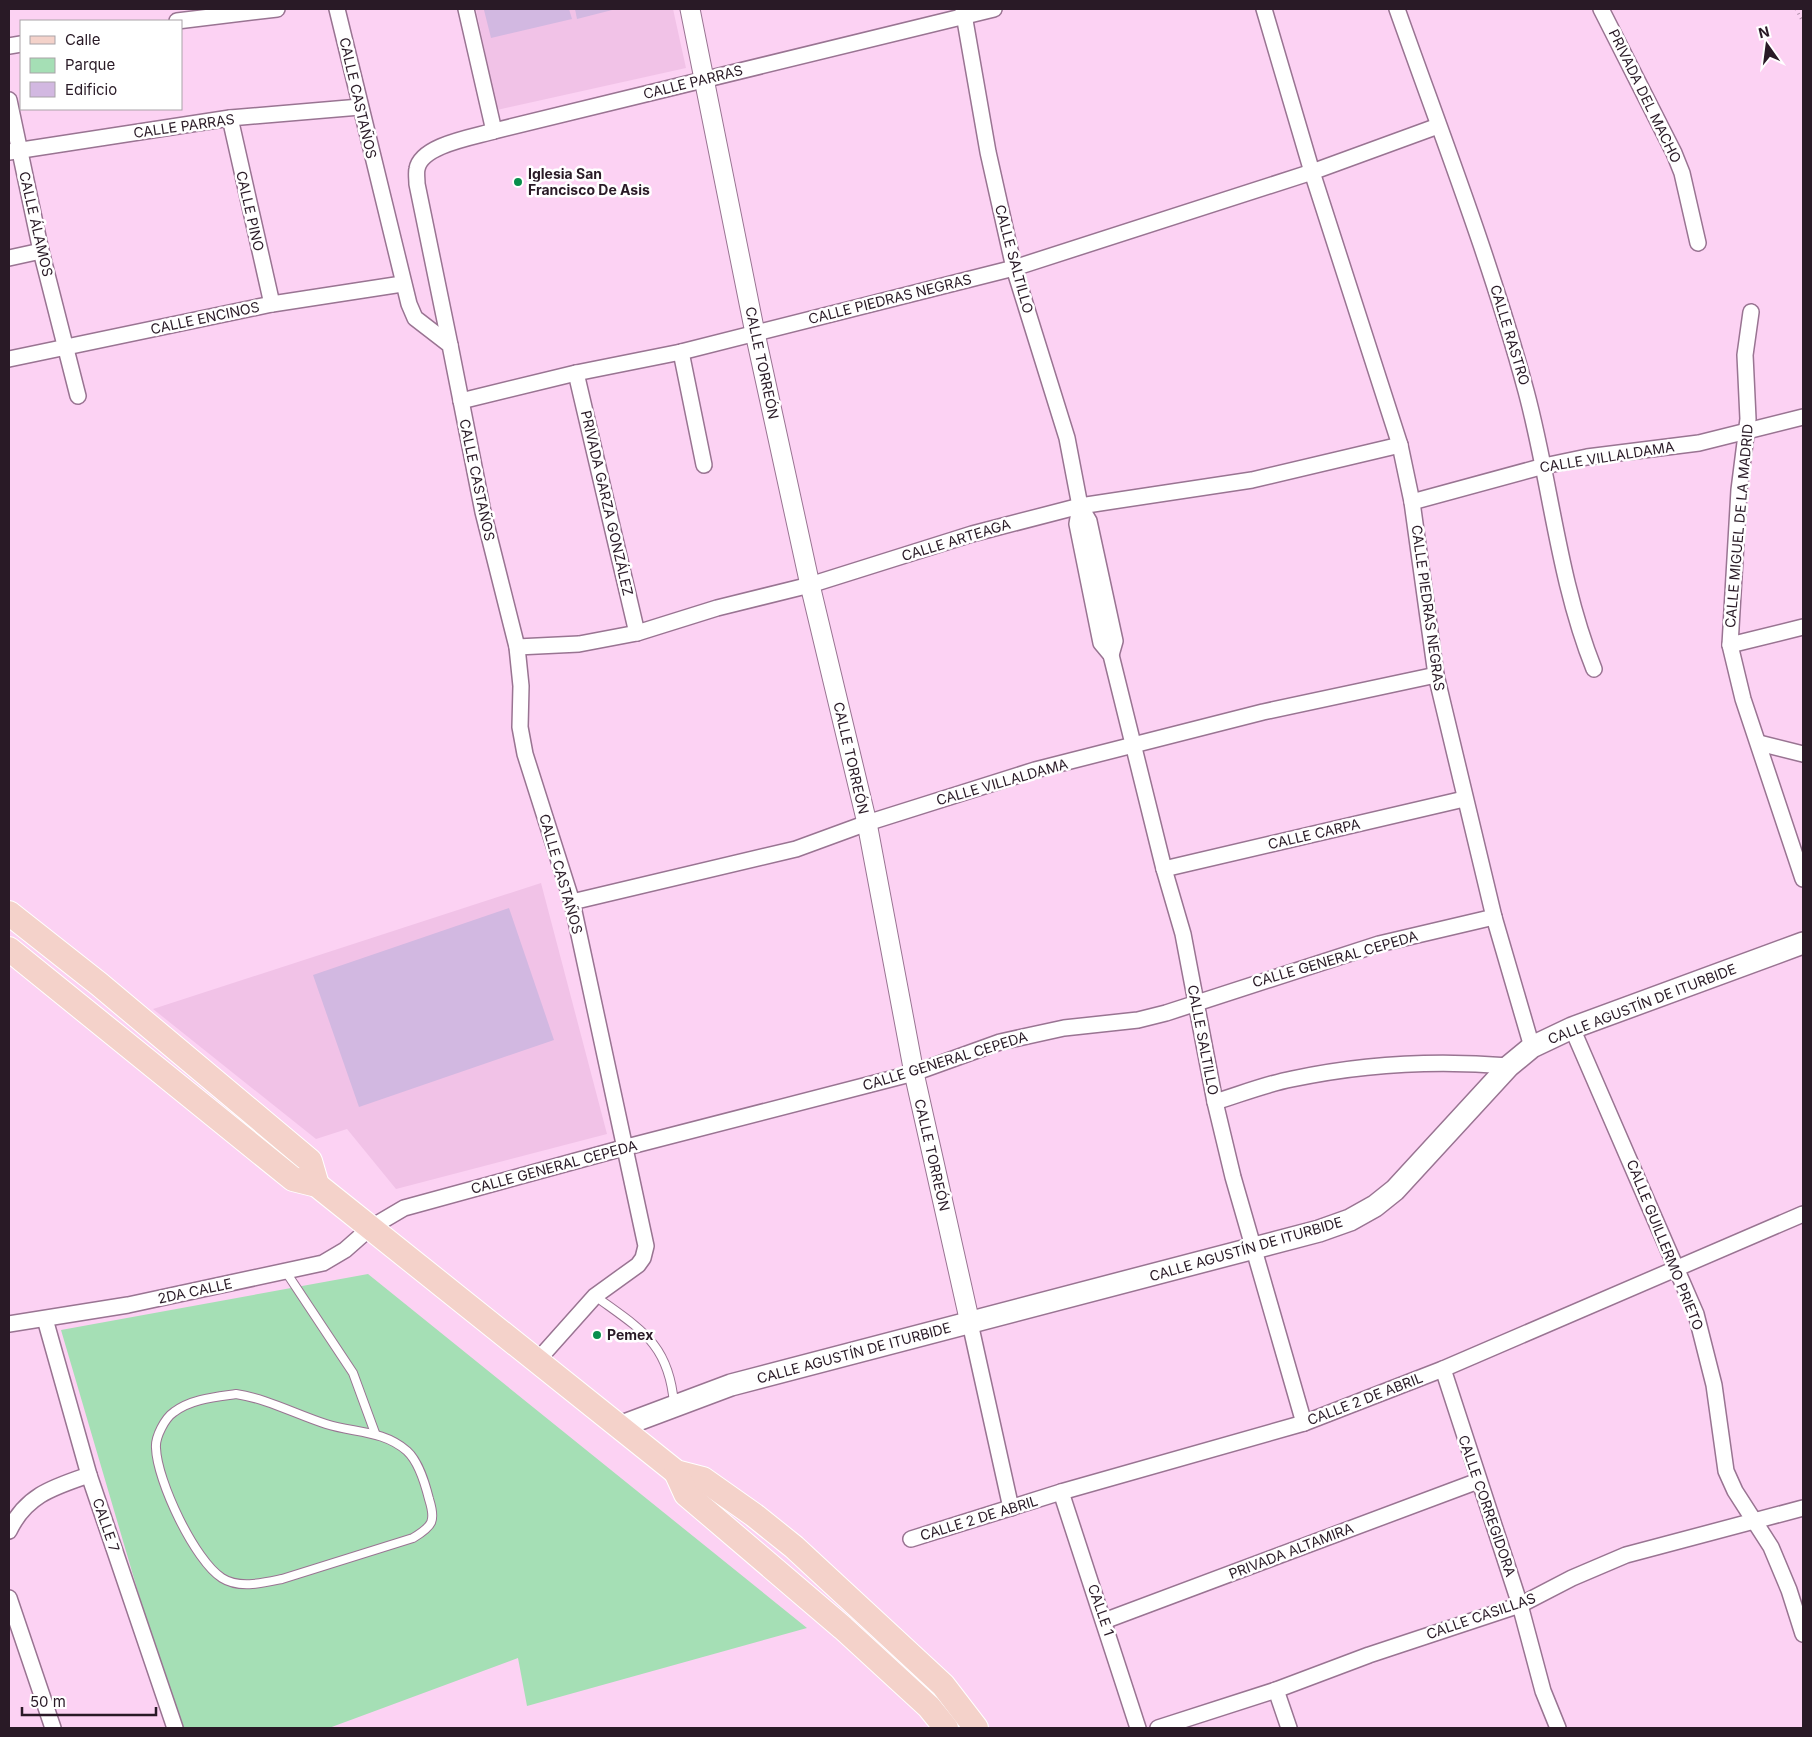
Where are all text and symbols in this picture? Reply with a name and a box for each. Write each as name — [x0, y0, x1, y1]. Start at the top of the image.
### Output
legend — [20, 20, 182, 110]
north arrow — [1742, 20, 1792, 70]
text: N — [1757, 22, 1771, 41]
street label: PRIVADA DEL MACHO — [1606, 26, 1685, 165]
text: Calle — [65, 30, 100, 49]
street label: CALLE CASTAÑOS — [336, 35, 381, 160]
text: Parque — [65, 55, 115, 74]
street label: CALLE PARRAS — [641, 61, 744, 102]
text: Edificio — [65, 80, 117, 99]
street label: CALLE PARRAS — [132, 110, 236, 141]
place label: Iglesia San Francisco De Asis — [528, 165, 650, 198]
street label: CALLE PINO — [233, 169, 268, 253]
street label: CALLE ÁLAMOS — [16, 170, 57, 278]
marker: Iglesia San Francisco De Asis — [512, 176, 524, 188]
street label: CALLE SALTILLO — [992, 203, 1037, 315]
street label: CALLE PIEDRAS NEGRAS — [806, 270, 973, 327]
street label: CALLE RASTRO — [1487, 283, 1534, 387]
street label: CALLE ENCINOS — [149, 298, 261, 337]
street label: CALLE TORREÓN — [742, 305, 783, 421]
street label: PRIVADA GARZA GONZÁLEZ — [578, 409, 637, 597]
street label: CALLE CASTAÑOS — [456, 417, 499, 542]
street label: CALLE MIGUEL DE LA MADRID — [1721, 423, 1756, 629]
street label: CALLE VILLALDAMA — [1538, 437, 1676, 476]
street label: CALLE ARTEAGA — [899, 515, 1013, 564]
street label: CALLE PIEDRAS NEGRAS — [1408, 524, 1449, 692]
street label: CALLE TORREÓN — [830, 700, 873, 816]
street label: CALLE VILLALDAMA — [934, 754, 1070, 808]
street label: CALLE CASTAÑOS — [536, 812, 587, 936]
street label: CALLE CARPA — [1266, 815, 1362, 852]
street label: CALLE GENERAL CEPEDA — [1250, 927, 1420, 990]
street label: CALLE AGUSTÍN DE ITURBIDE — [1545, 960, 1738, 1047]
street label: CALLE SALTILLO — [1184, 983, 1223, 1096]
street label: CALLE GENERAL CEPEDA — [860, 1027, 1030, 1094]
street label: CALLE TORREÓN — [911, 1097, 954, 1213]
street label: CALLE GENERAL CEPEDA — [469, 1136, 639, 1197]
street label: CALLE GUILLERMO PRIETO — [1623, 1157, 1708, 1333]
street label: CALLE AGUSTÍN DE ITURBIDE — [1147, 1213, 1344, 1284]
street label: 2DA CALLE — [156, 1274, 234, 1307]
street label: CALLE AGUSTÍN DE ITURBIDE — [755, 1318, 953, 1387]
place label: Pemex — [607, 1326, 653, 1343]
marker: Pemex — [591, 1329, 603, 1341]
street label: CALLE 2 DE ABRIL — [1305, 1369, 1425, 1428]
street label: CALLE CORREGIDORA — [1455, 1433, 1520, 1579]
street label: CALLE 2 DE ABRIL — [918, 1492, 1040, 1544]
street label: CALLE 7 — [89, 1496, 124, 1554]
street label: PRIVADA ALTAMIRA — [1226, 1519, 1356, 1582]
street label: CALLE 1 — [1085, 1582, 1118, 1638]
street label: CALLE CASILLAS — [1424, 1589, 1538, 1642]
scale bar — [22, 1684, 156, 1716]
text: 50 m — [30, 1692, 66, 1711]

